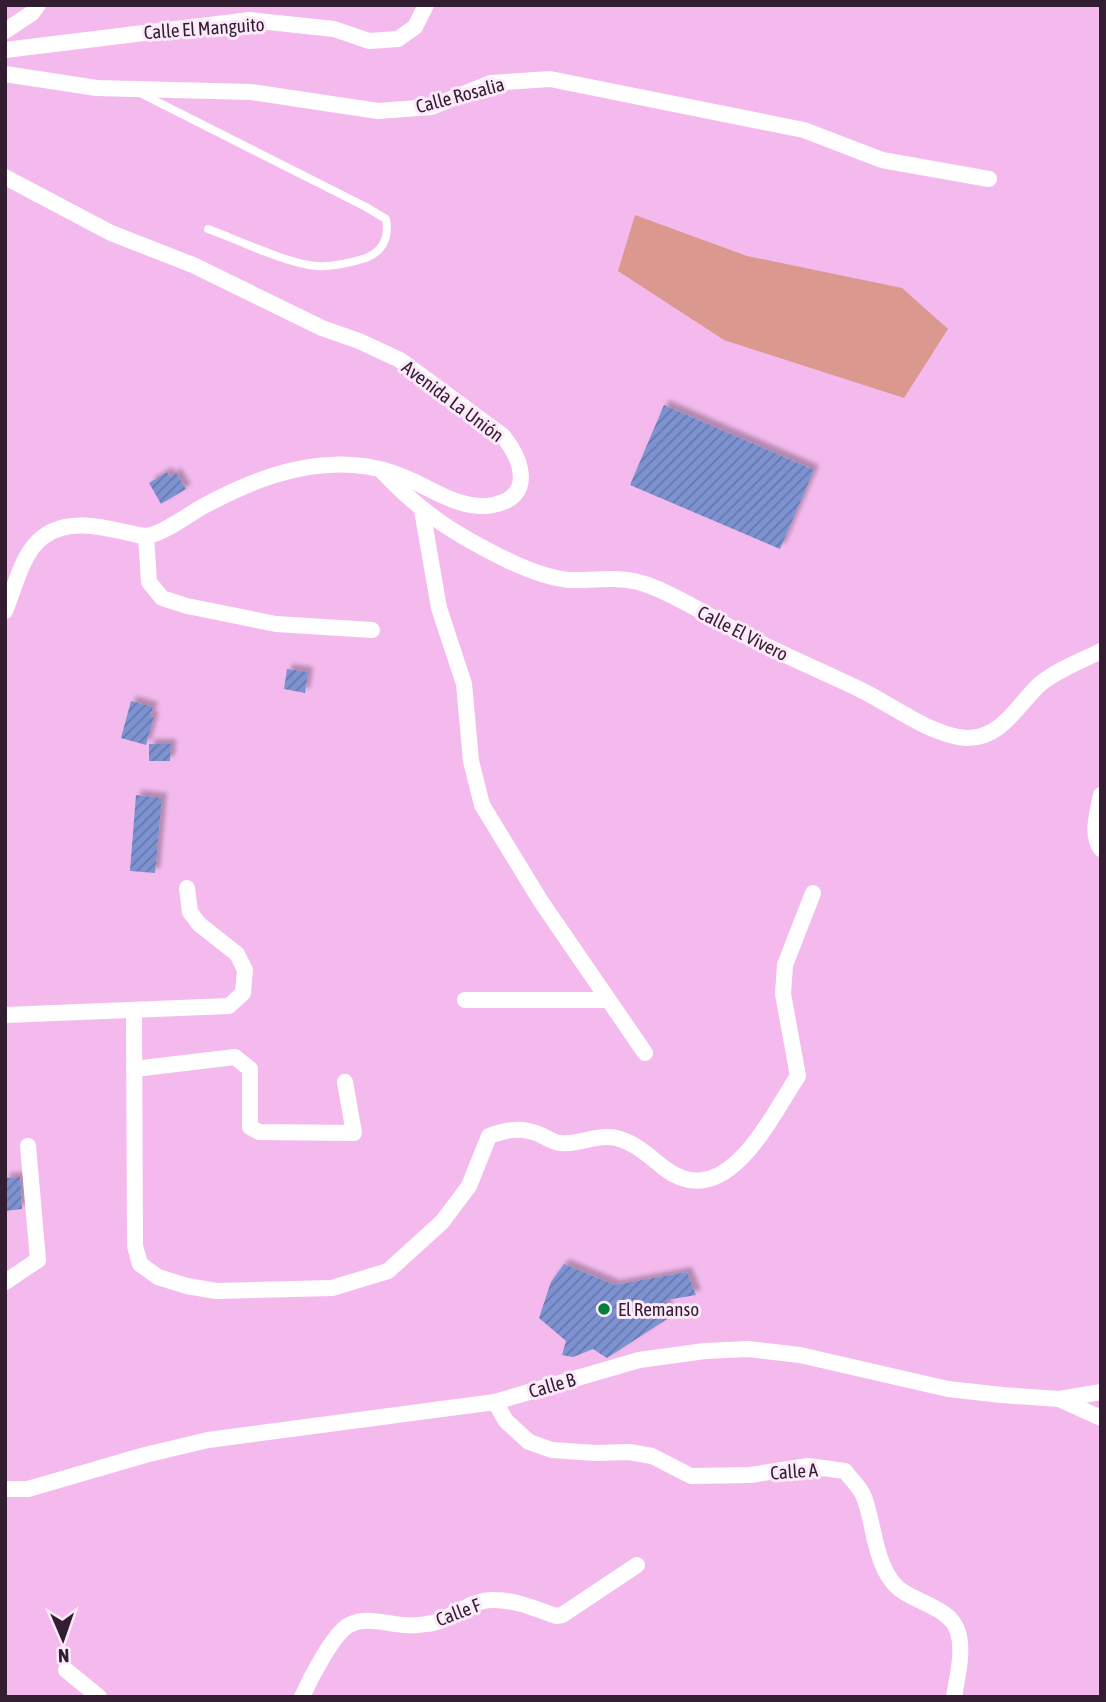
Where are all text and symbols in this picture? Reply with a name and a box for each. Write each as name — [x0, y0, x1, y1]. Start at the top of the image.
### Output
street label: Calle El Manguito — [143, 13, 265, 43]
street label: Calle Rosalia — [413, 73, 507, 117]
street label: Avenida La Unión — [398, 356, 508, 446]
street label: Calle El Vivero — [694, 601, 792, 665]
place label: El Remanso — [618, 1298, 699, 1320]
marker: El Remanso — [596, 1301, 612, 1317]
street label: Calle B — [526, 1368, 578, 1402]
street label: Calle A — [769, 1458, 819, 1484]
street label: Calle F — [433, 1593, 484, 1631]
north arrow — [28, 1604, 98, 1674]
text: N — [58, 1645, 70, 1667]

